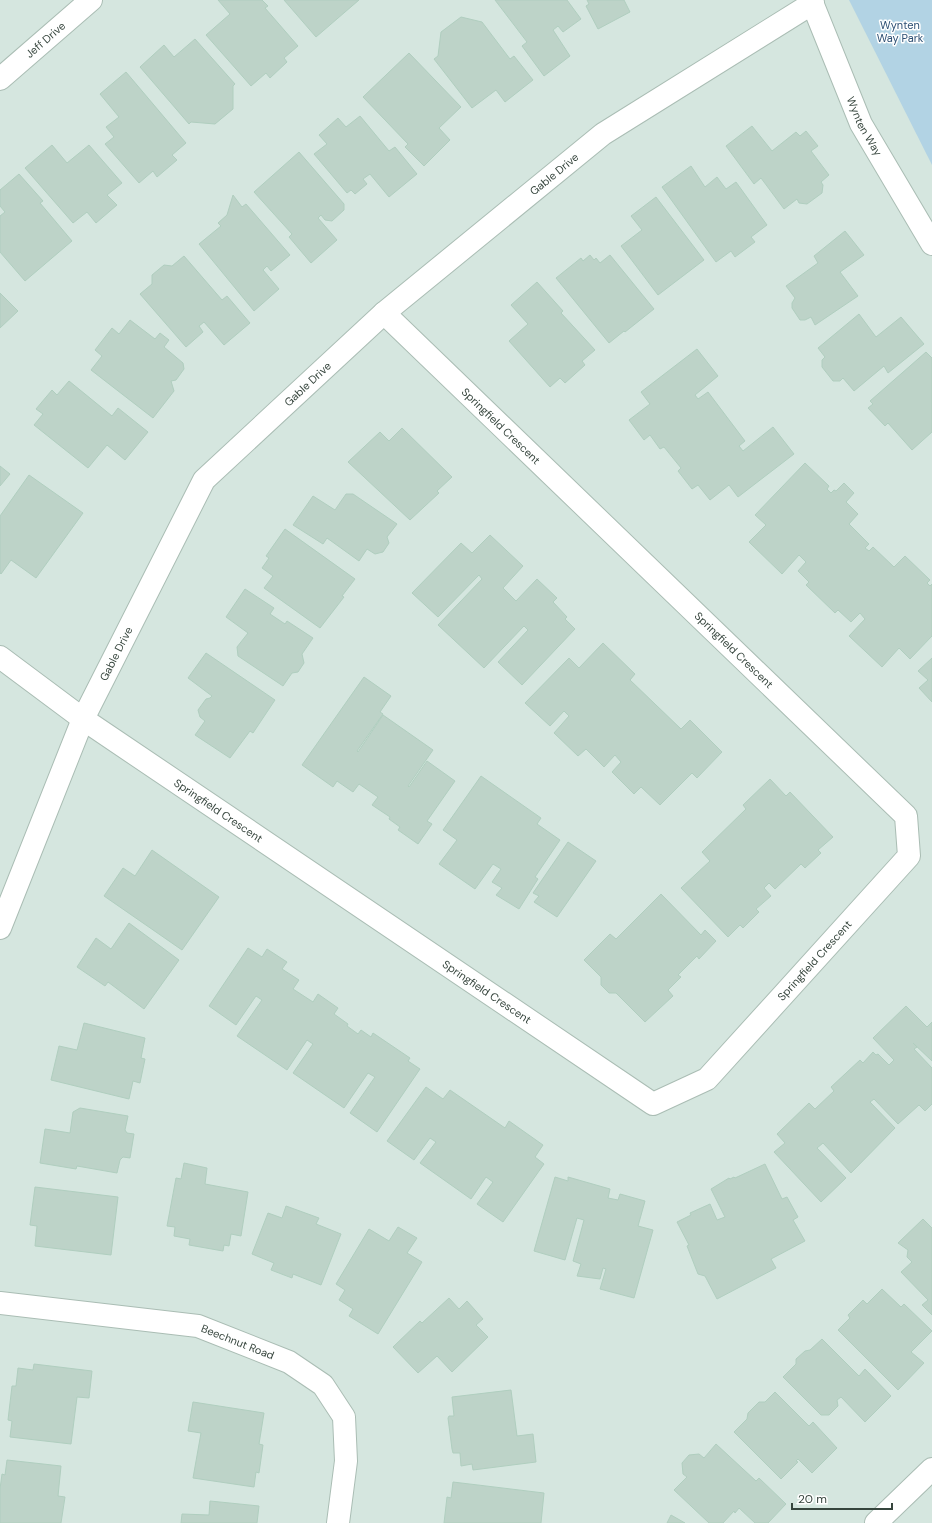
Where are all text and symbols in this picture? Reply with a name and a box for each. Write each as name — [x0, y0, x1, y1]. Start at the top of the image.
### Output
park label: Wynten Way Park — [877, 18, 924, 45]
street label: Jeff Drive — [22, 19, 68, 61]
street label: Wynten Way — [844, 94, 885, 158]
street label: Gable Drive — [527, 150, 581, 198]
street label: Gable Drive — [281, 359, 334, 409]
street label: Springfield Crescent — [459, 385, 543, 467]
street label: Springfield Crescent — [692, 609, 776, 691]
street label: Gable Drive — [96, 624, 136, 683]
street label: Springfield Crescent — [171, 776, 265, 845]
street label: Springfield Crescent — [774, 917, 855, 1004]
street label: Springfield Crescent — [440, 957, 534, 1027]
street label: Beechnut Road — [199, 1321, 276, 1362]
scale bar — [792, 1485, 892, 1511]
text: 20 m — [798, 1491, 827, 1507]

